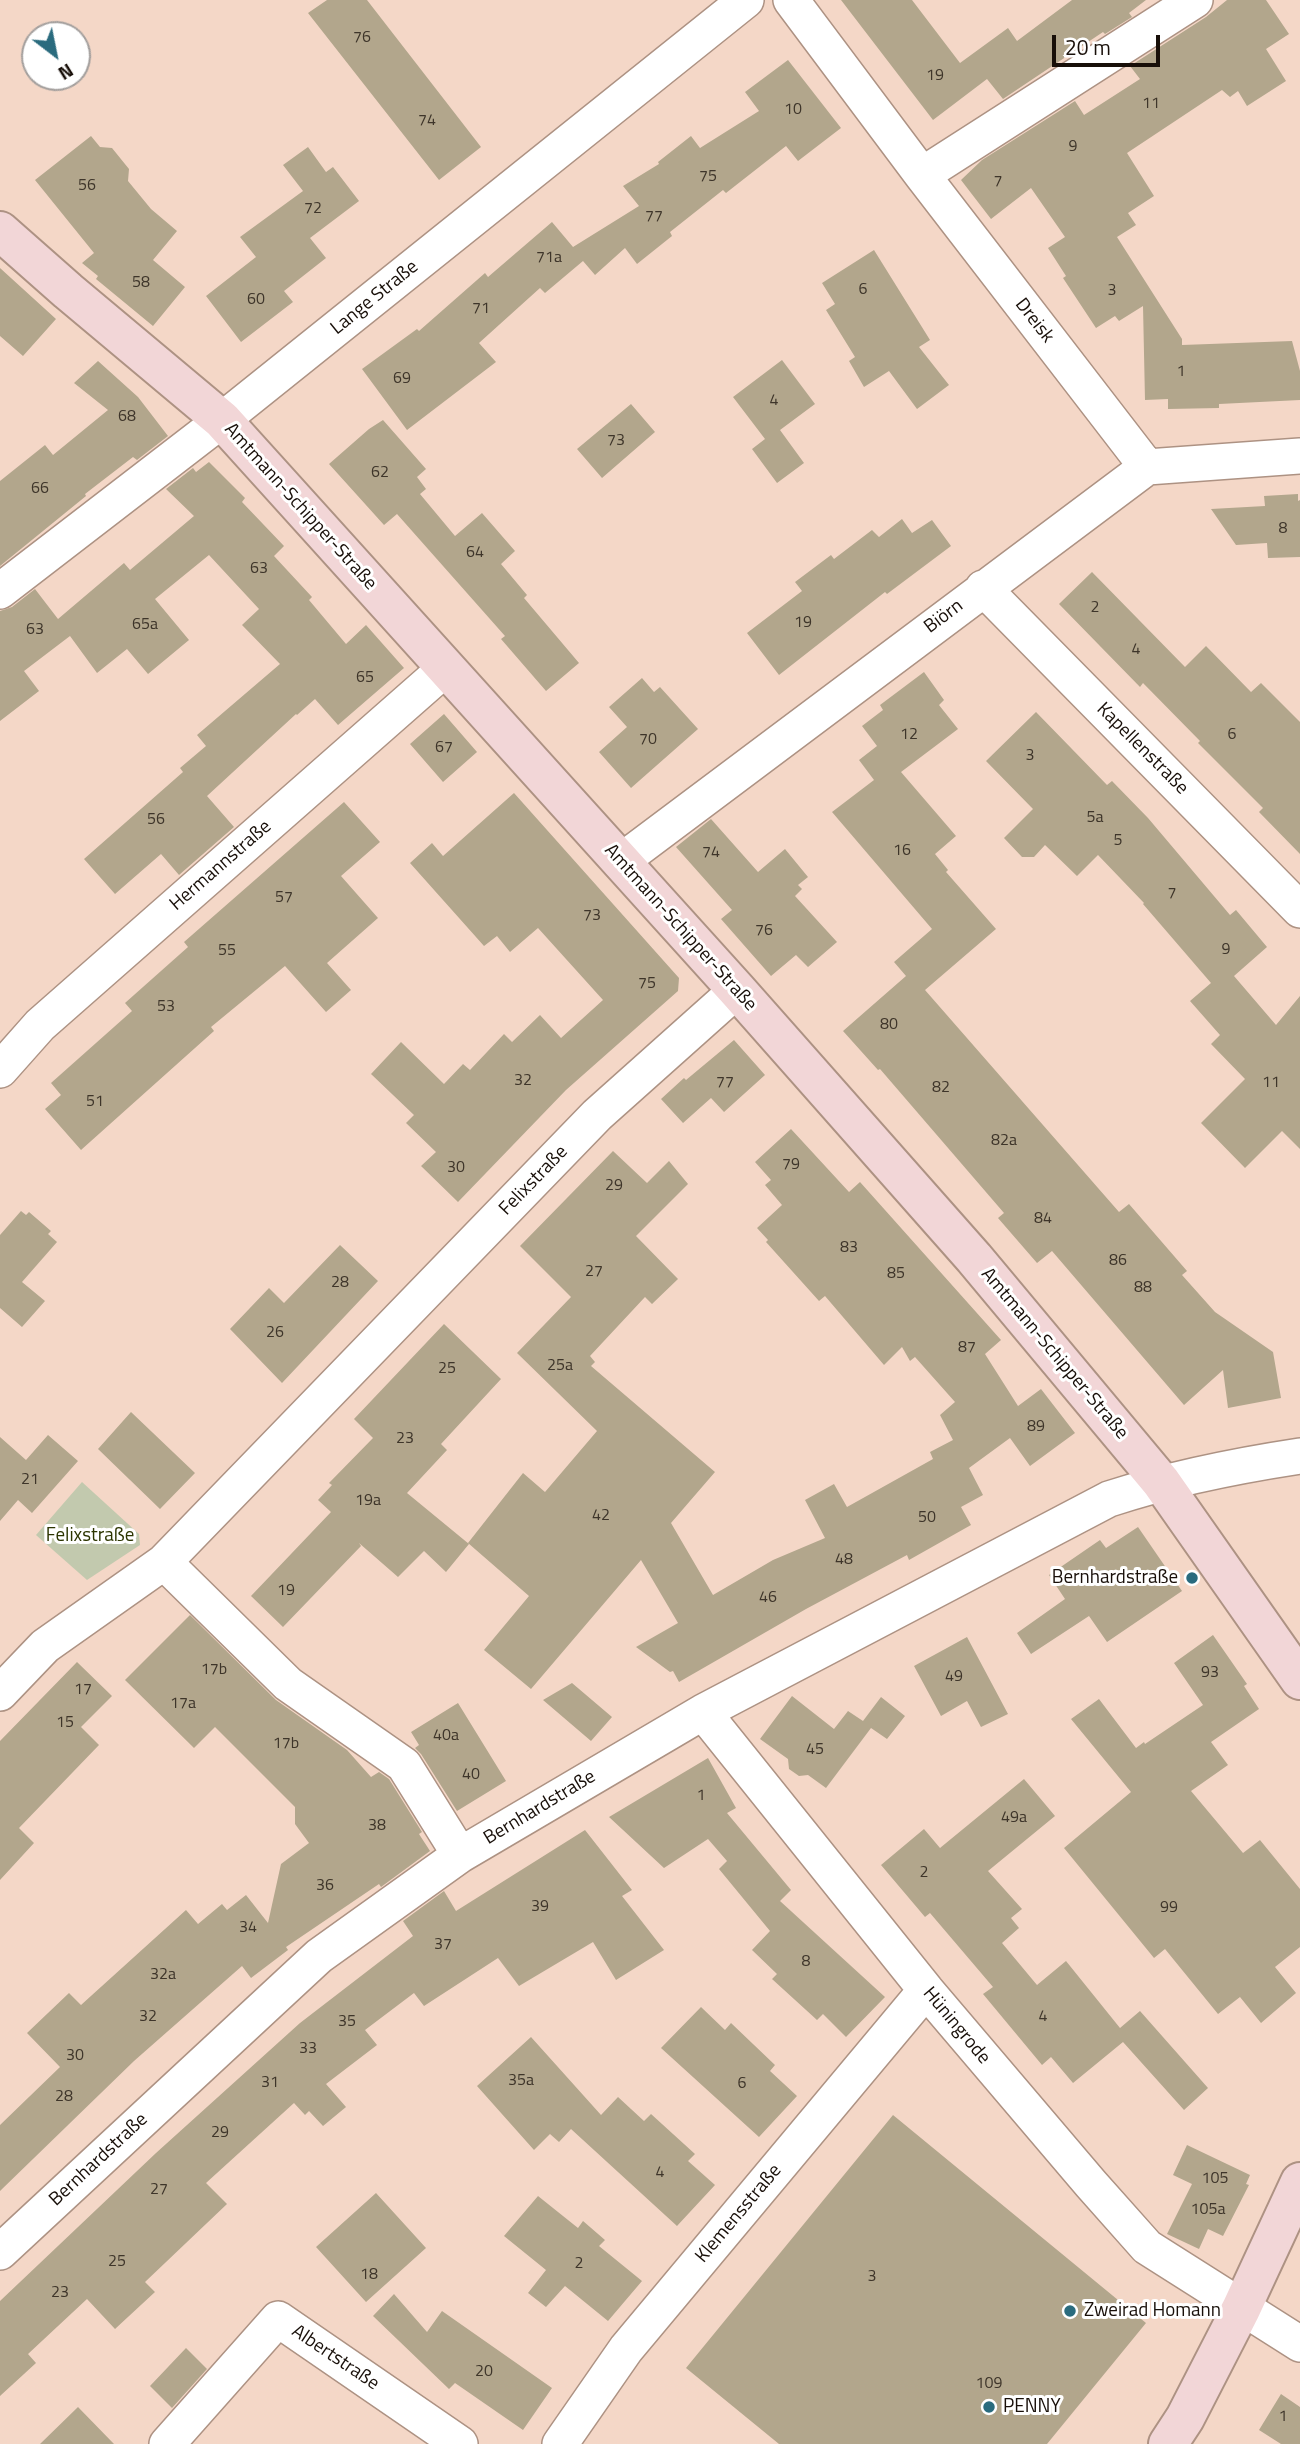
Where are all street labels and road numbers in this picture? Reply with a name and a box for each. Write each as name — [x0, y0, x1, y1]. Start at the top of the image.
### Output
street label: Lange Straße — [327, 256, 423, 340]
street label: Dreisk — [1010, 294, 1058, 348]
street label: Amtmann-Schipper-Straße — [219, 419, 381, 595]
street label: Biörn — [920, 595, 968, 639]
street label: Kapellenstraße — [1091, 698, 1193, 800]
street label: Hermannstraße — [166, 816, 276, 916]
street label: Amtmann-Schipper-Straße — [599, 840, 761, 1016]
street label: Felixstraße — [495, 1141, 573, 1221]
street label: Amtmann-Schipper-Straße — [976, 1264, 1132, 1444]
street label: Bernhardstraße — [480, 1766, 600, 1850]
street label: Hüningrode — [917, 1983, 995, 2069]
street label: Bernhardstraße — [45, 2109, 153, 2211]
street label: Klemensstraße — [691, 2160, 787, 2268]
street label: Albertstraße — [287, 2320, 383, 2396]

